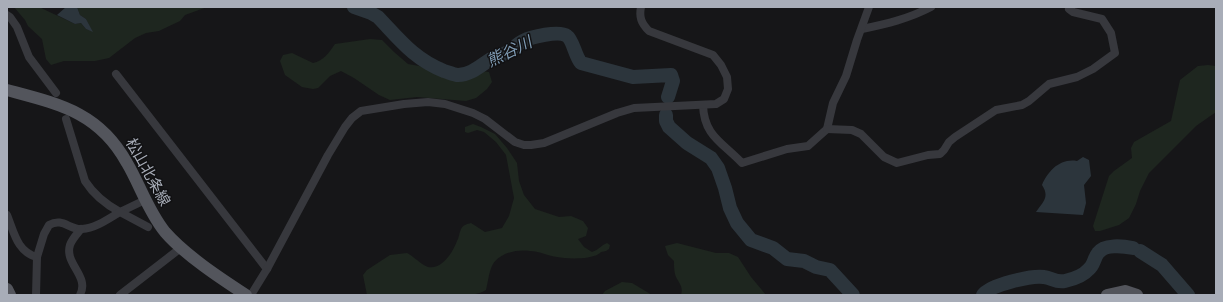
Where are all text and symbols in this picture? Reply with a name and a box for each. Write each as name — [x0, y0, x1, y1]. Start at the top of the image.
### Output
water label: 熊谷川 — [483, 32, 537, 71]
street label: 松山北条線 — [122, 135, 174, 209]

